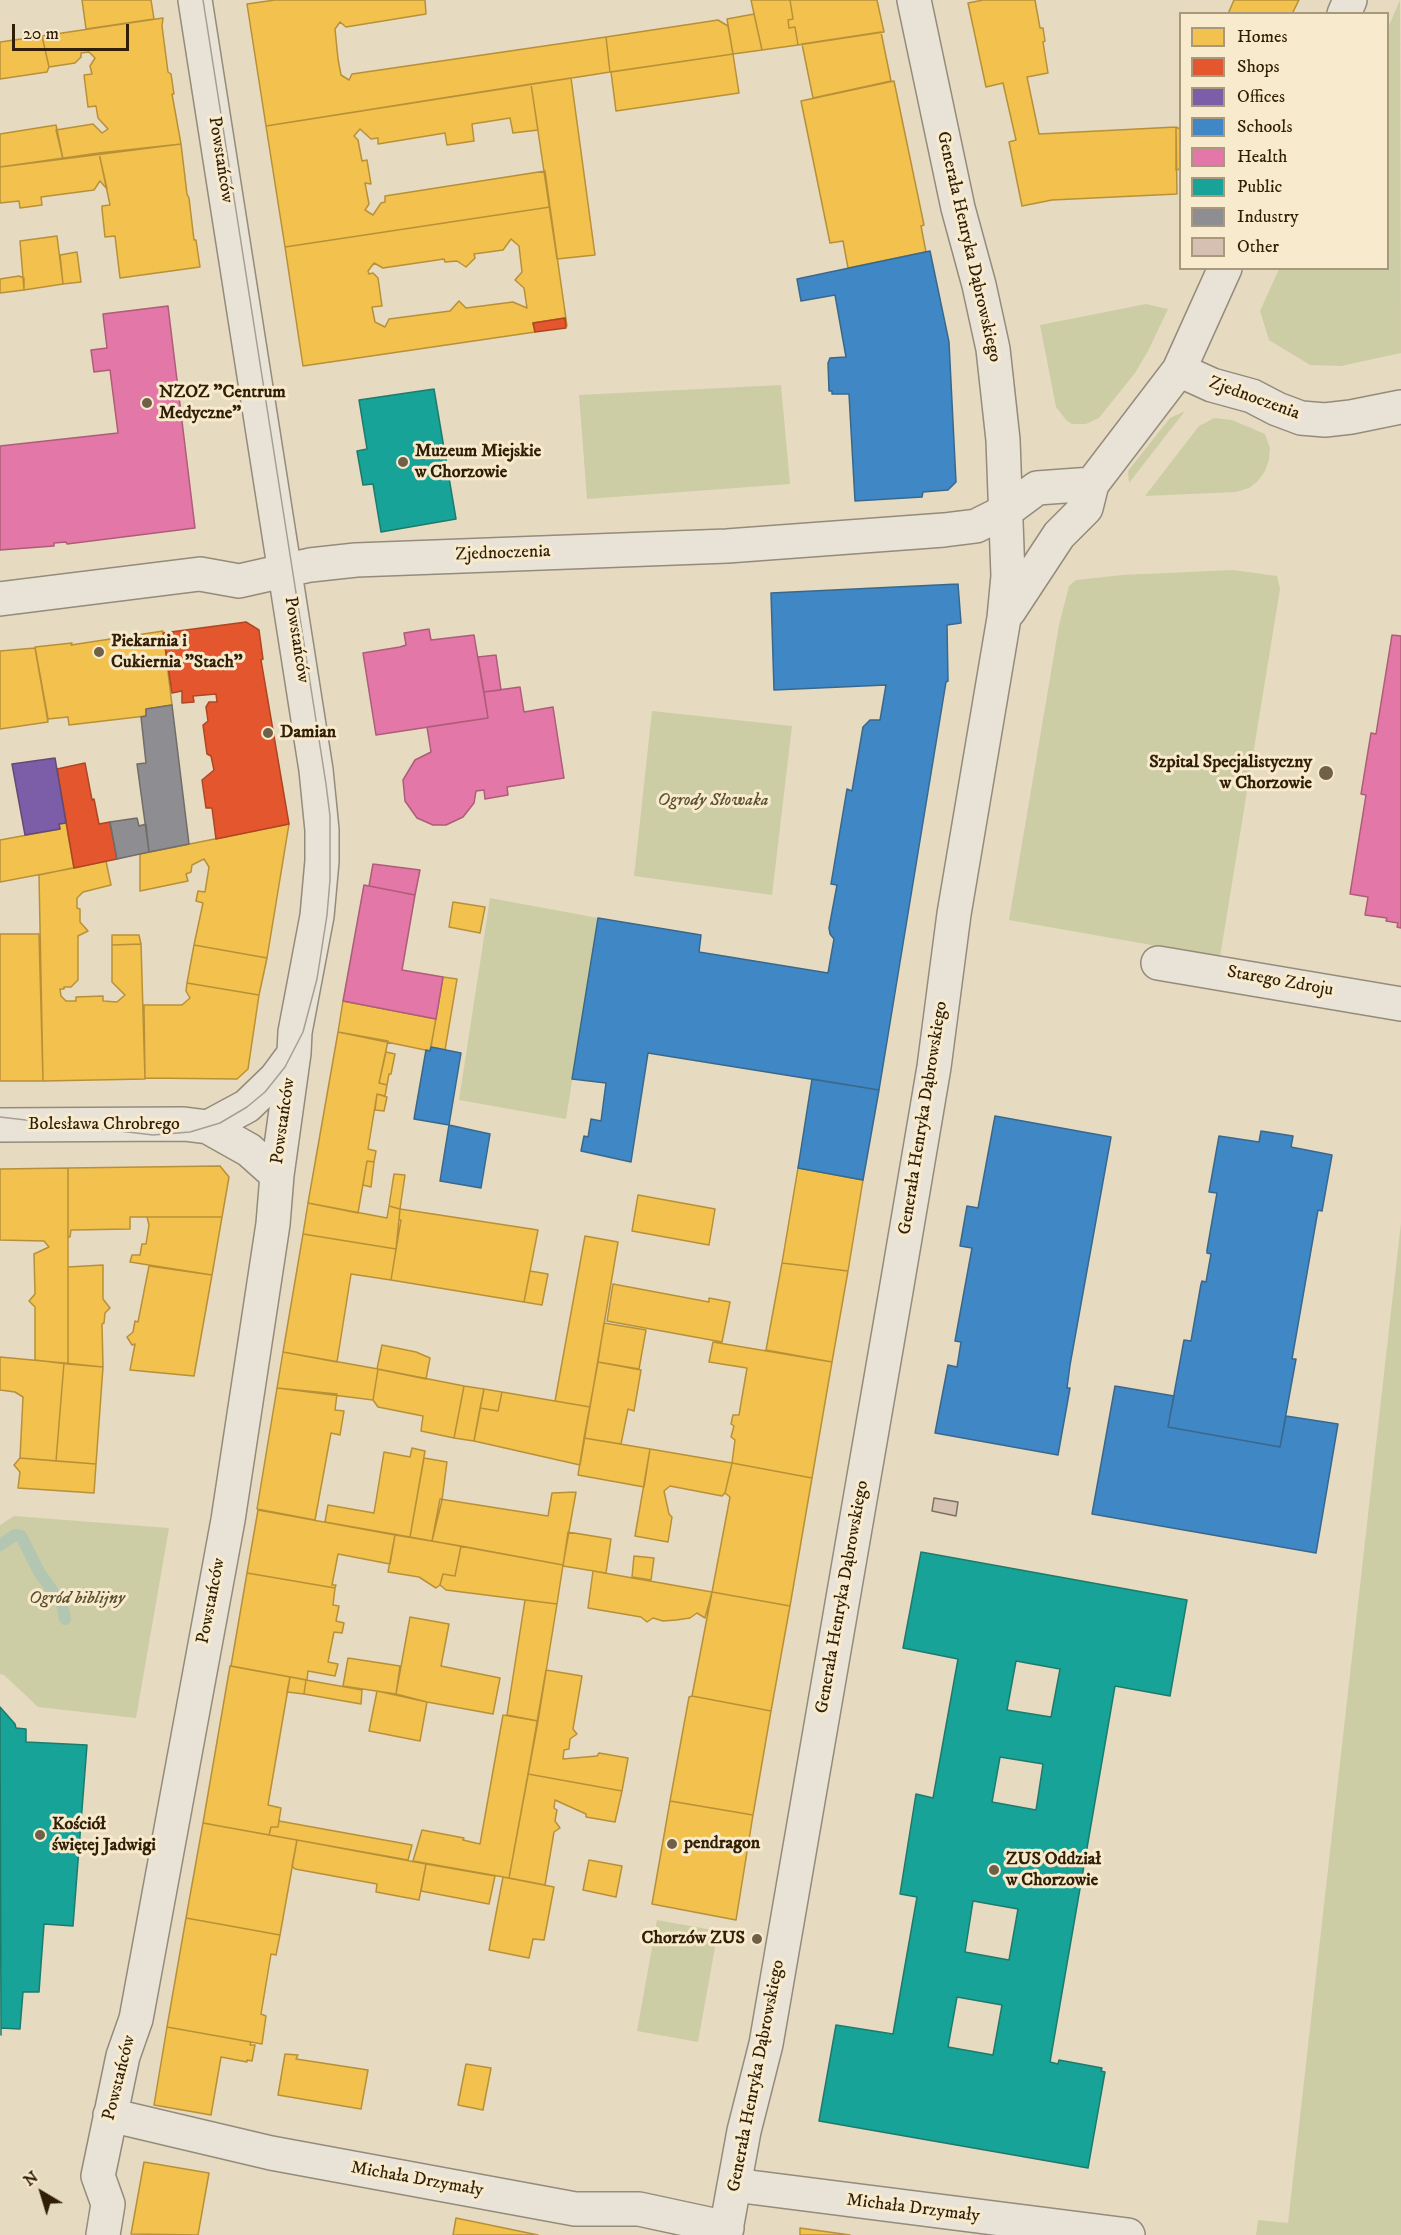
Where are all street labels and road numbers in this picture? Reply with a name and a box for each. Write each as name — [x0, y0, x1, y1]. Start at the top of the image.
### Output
street label: Powstańców — [203, 115, 237, 205]
street label: Generała Henryka Dąbrowskiego — [931, 130, 1005, 364]
street label: Zjednoczenia — [1206, 373, 1302, 425]
street label: Zjednoczenia — [455, 542, 551, 566]
street label: Powstańców — [279, 595, 313, 685]
street label: Starego Zdroju — [1225, 962, 1335, 1002]
street label: Generała Henryka Dąbrowskiego — [895, 1000, 953, 1236]
street label: Powstańców — [267, 1076, 301, 1166]
street label: Bolesława Chrobrego — [28, 1114, 180, 1136]
street label: Generała Henryka Dąbrowskiego — [812, 1479, 874, 1715]
street label: Powstańców — [193, 1556, 231, 1646]
street label: Generała Henryka Dąbrowskiego — [724, 1958, 790, 2194]
street label: Powstańców — [99, 2033, 141, 2123]
street label: Michała Drzymały — [349, 2158, 485, 2202]
street label: Michała Drzymały — [845, 2190, 981, 2228]

